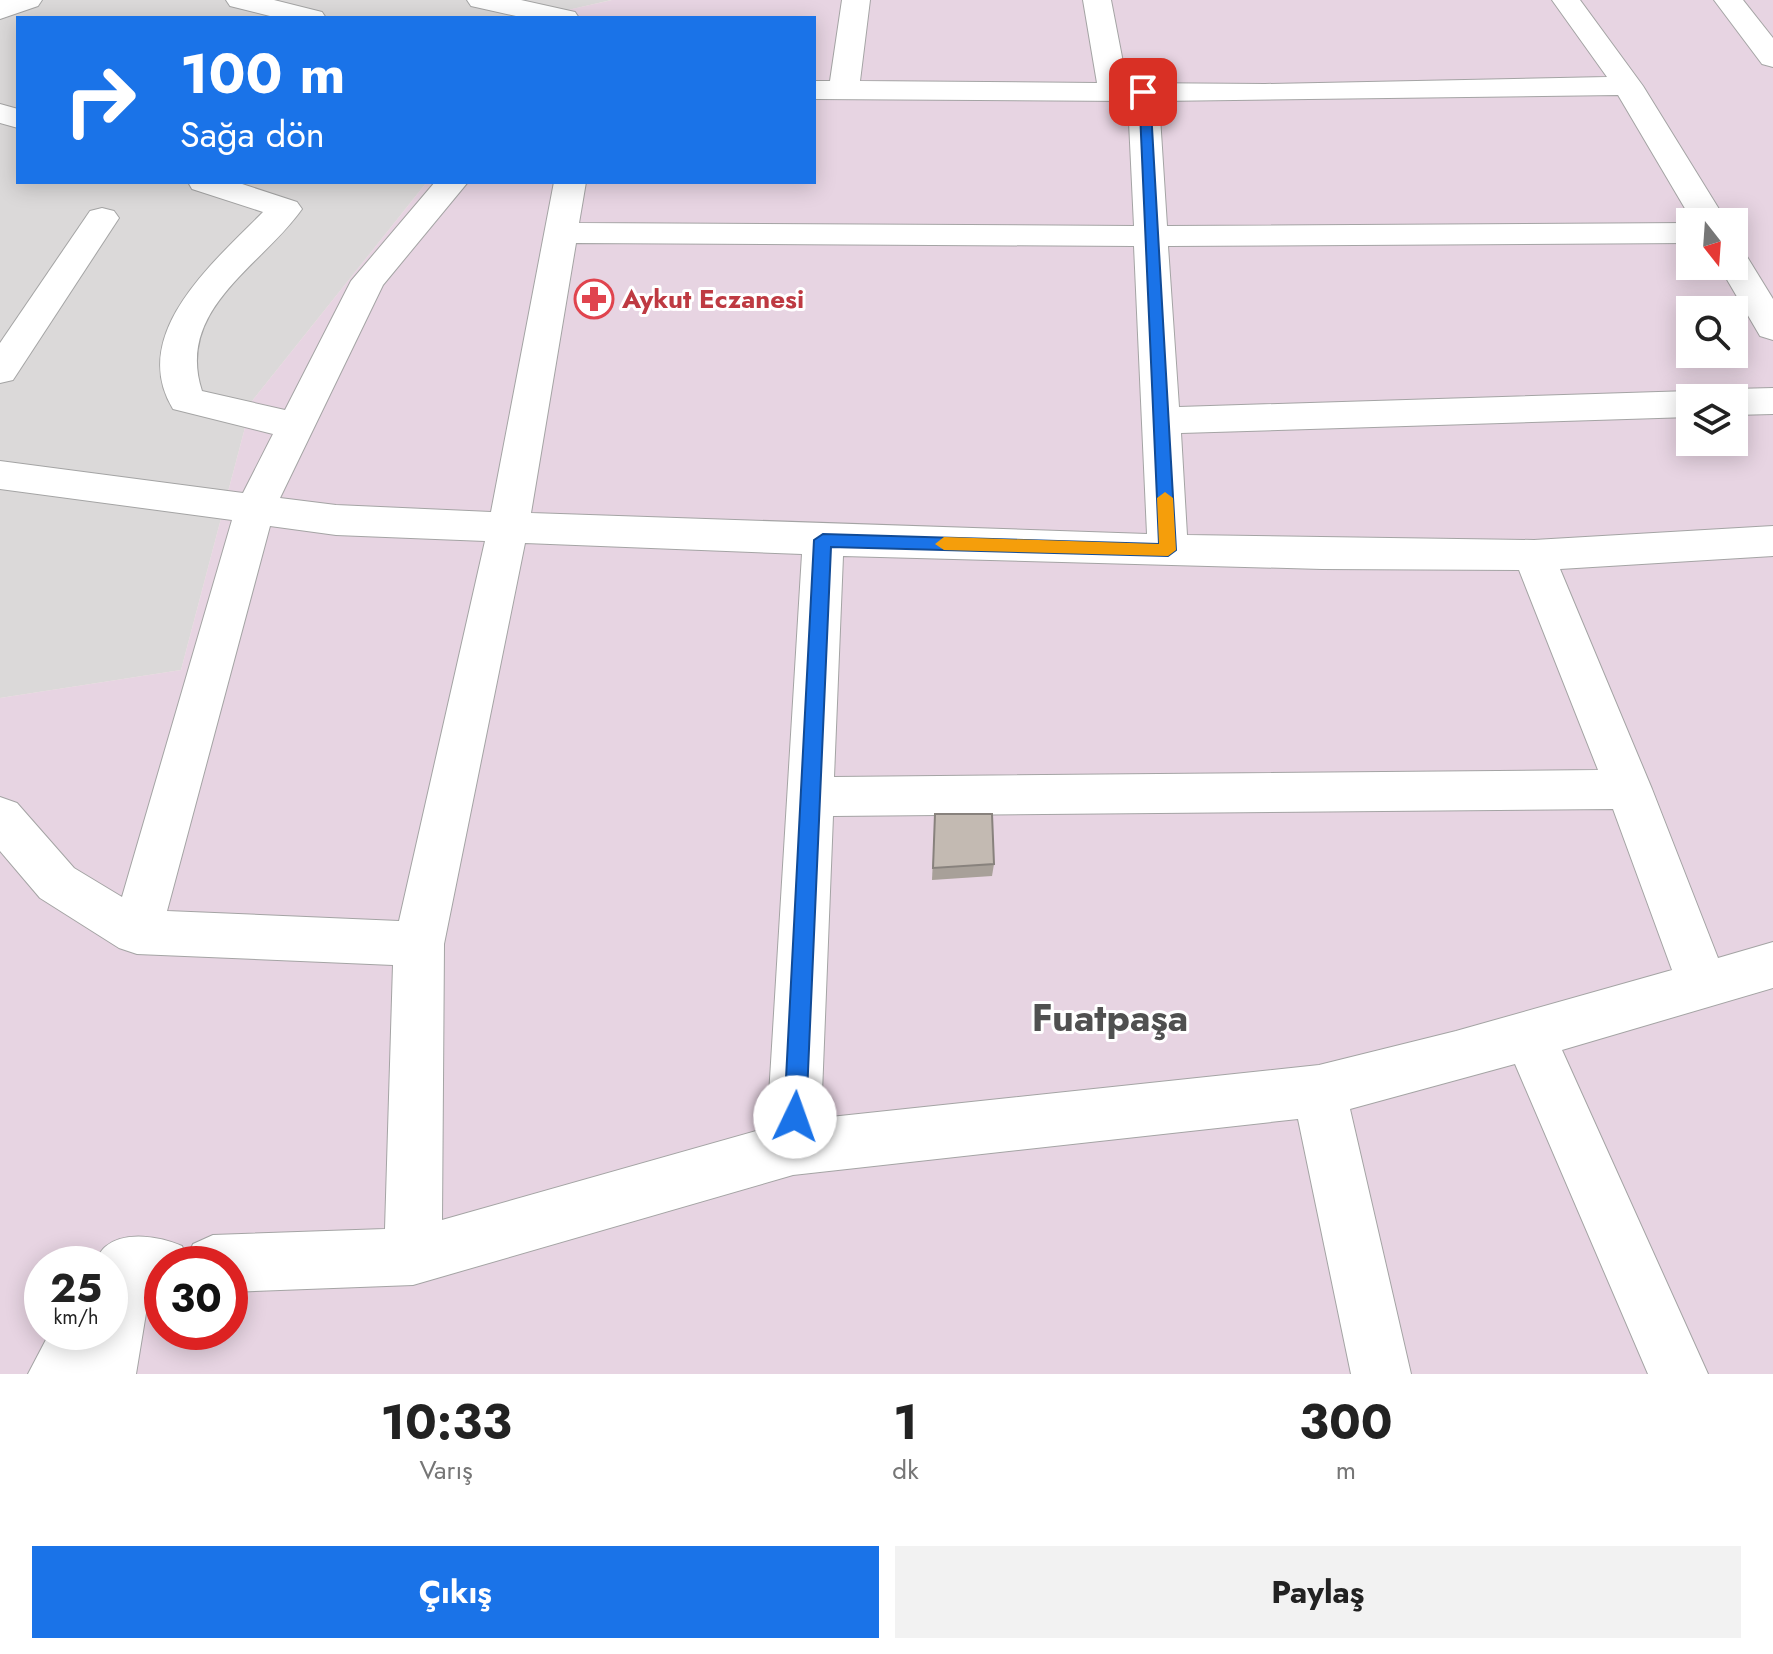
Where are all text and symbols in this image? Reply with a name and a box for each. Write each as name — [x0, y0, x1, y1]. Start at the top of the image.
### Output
text: 100 m — [180, 33, 345, 114]
icon: right — [48, 48, 152, 152]
pin — [1109, 58, 1177, 126]
icon: arrive — [1121, 70, 1165, 114]
text: Sağa dön — [180, 108, 325, 160]
north arrow — [1676, 208, 1748, 280]
map controls — [1676, 208, 1748, 456]
pharmacy icon: Aykut Eczanesi — [573, 278, 615, 320]
place label: Aykut Eczanesi — [621, 280, 804, 318]
button: search — [1676, 296, 1748, 368]
button: layers — [1676, 384, 1748, 456]
district label: Fuatpaşa — [1032, 990, 1188, 1045]
position arrow — [753, 1075, 837, 1159]
speed limit sign: 30 — [144, 1246, 248, 1350]
text: 25 — [50, 1259, 102, 1317]
text: km/h — [53, 1303, 99, 1332]
text: 10:33 — [381, 1388, 512, 1457]
text: 1 — [893, 1388, 918, 1457]
text: 300 — [1299, 1388, 1392, 1457]
text: Varış — [420, 1451, 473, 1489]
text: dk — [892, 1451, 919, 1489]
text: m — [1336, 1451, 1356, 1489]
button: Çıkış — [32, 1546, 879, 1638]
button: Paylaş — [895, 1546, 1741, 1638]

